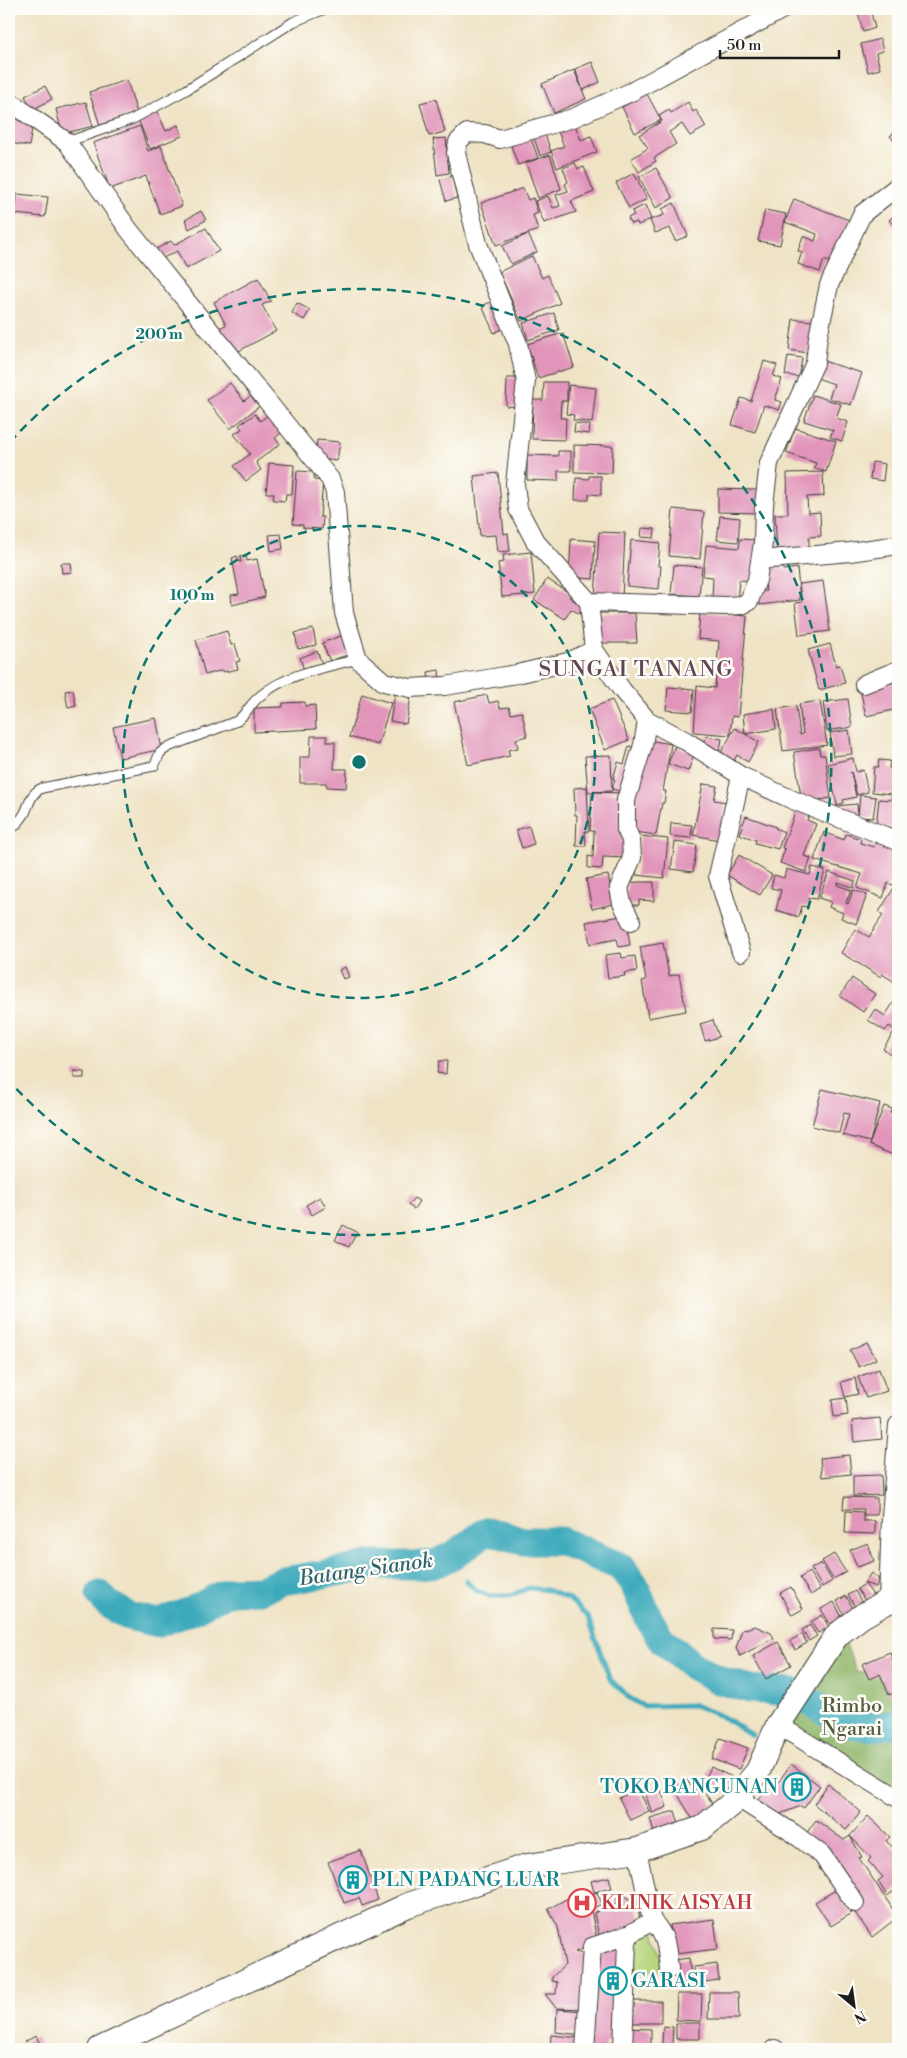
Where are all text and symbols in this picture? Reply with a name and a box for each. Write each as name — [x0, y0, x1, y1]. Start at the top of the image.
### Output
scale bar — [720, 28, 838, 60]
text: 50 m — [727, 36, 761, 55]
text: 200 m — [135, 325, 183, 344]
text: 100 m — [170, 586, 215, 605]
district label: SUNGAI TANANG — [539, 656, 733, 683]
centre of rings — [350, 753, 368, 771]
water label: Batang Sianok — [296, 1548, 435, 1592]
park label: Rimbo Ngarai — [822, 1694, 883, 1742]
building icon: TOKO BANGUNAN — [782, 1772, 812, 1802]
place label: TOKO BANGUNAN — [600, 1775, 778, 1800]
building icon: PLN PADANG LUAR — [338, 1865, 368, 1895]
place label: PLN PADANG LUAR — [372, 1868, 560, 1893]
hospital icon: KLINIK AISYAH — [567, 1888, 597, 1918]
place label: KLINIK AISYAH — [601, 1891, 752, 1916]
building icon: GARASI — [598, 1966, 628, 1996]
place label: GARASI — [632, 1969, 706, 1994]
north arrow — [830, 1980, 880, 2030]
text: N — [851, 2006, 869, 2027]

